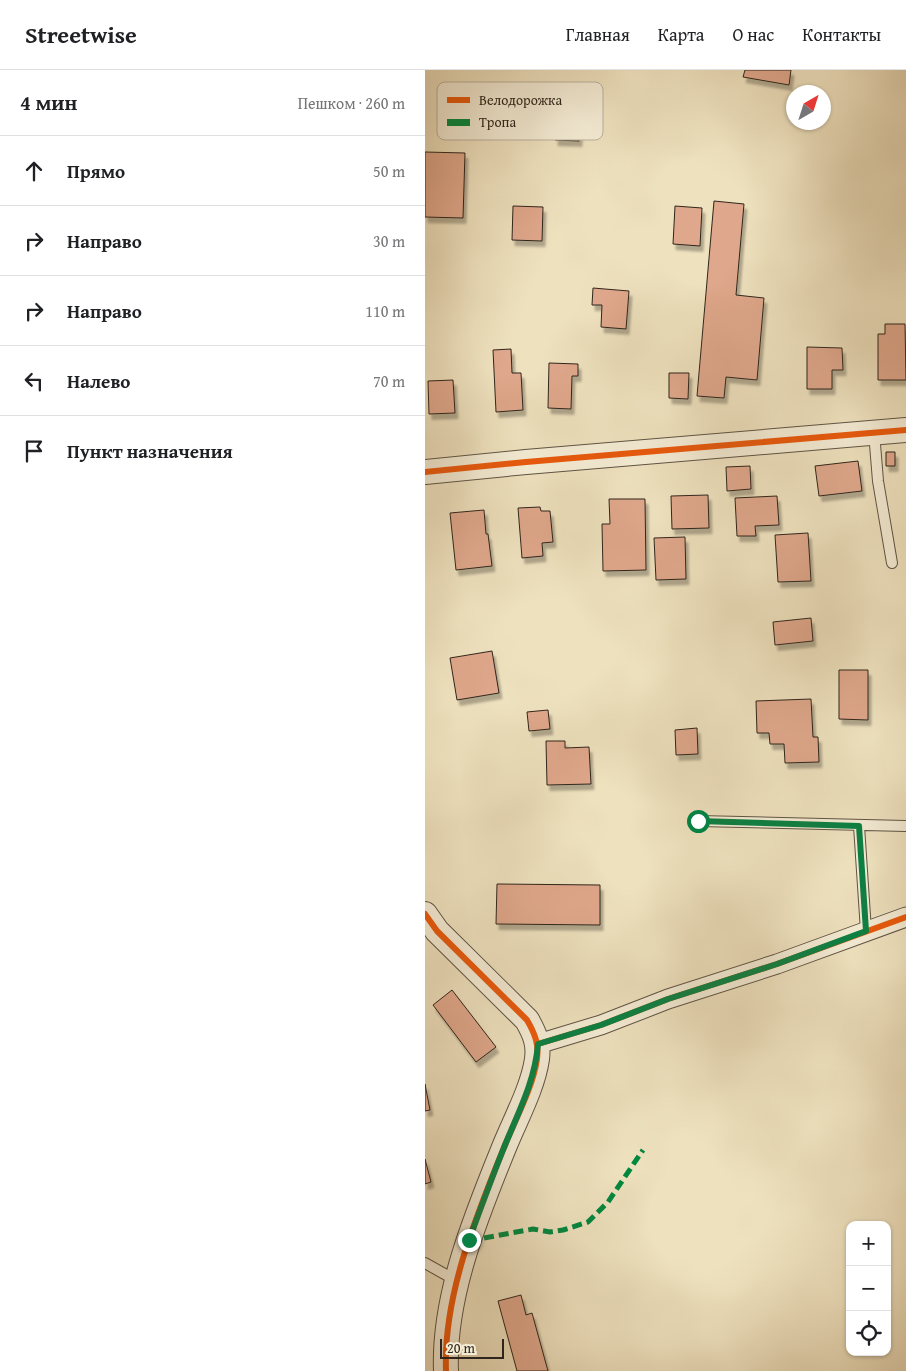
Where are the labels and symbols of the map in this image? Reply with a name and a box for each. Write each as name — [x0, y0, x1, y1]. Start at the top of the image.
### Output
legend — [437, 82, 603, 140]
north arrow — [786, 85, 831, 130]
text: Велодорожка — [479, 90, 562, 110]
text: Тропа — [479, 112, 516, 132]
route start — [687, 810, 710, 833]
route end — [458, 1229, 481, 1252]
scale bar — [440, 1336, 504, 1359]

